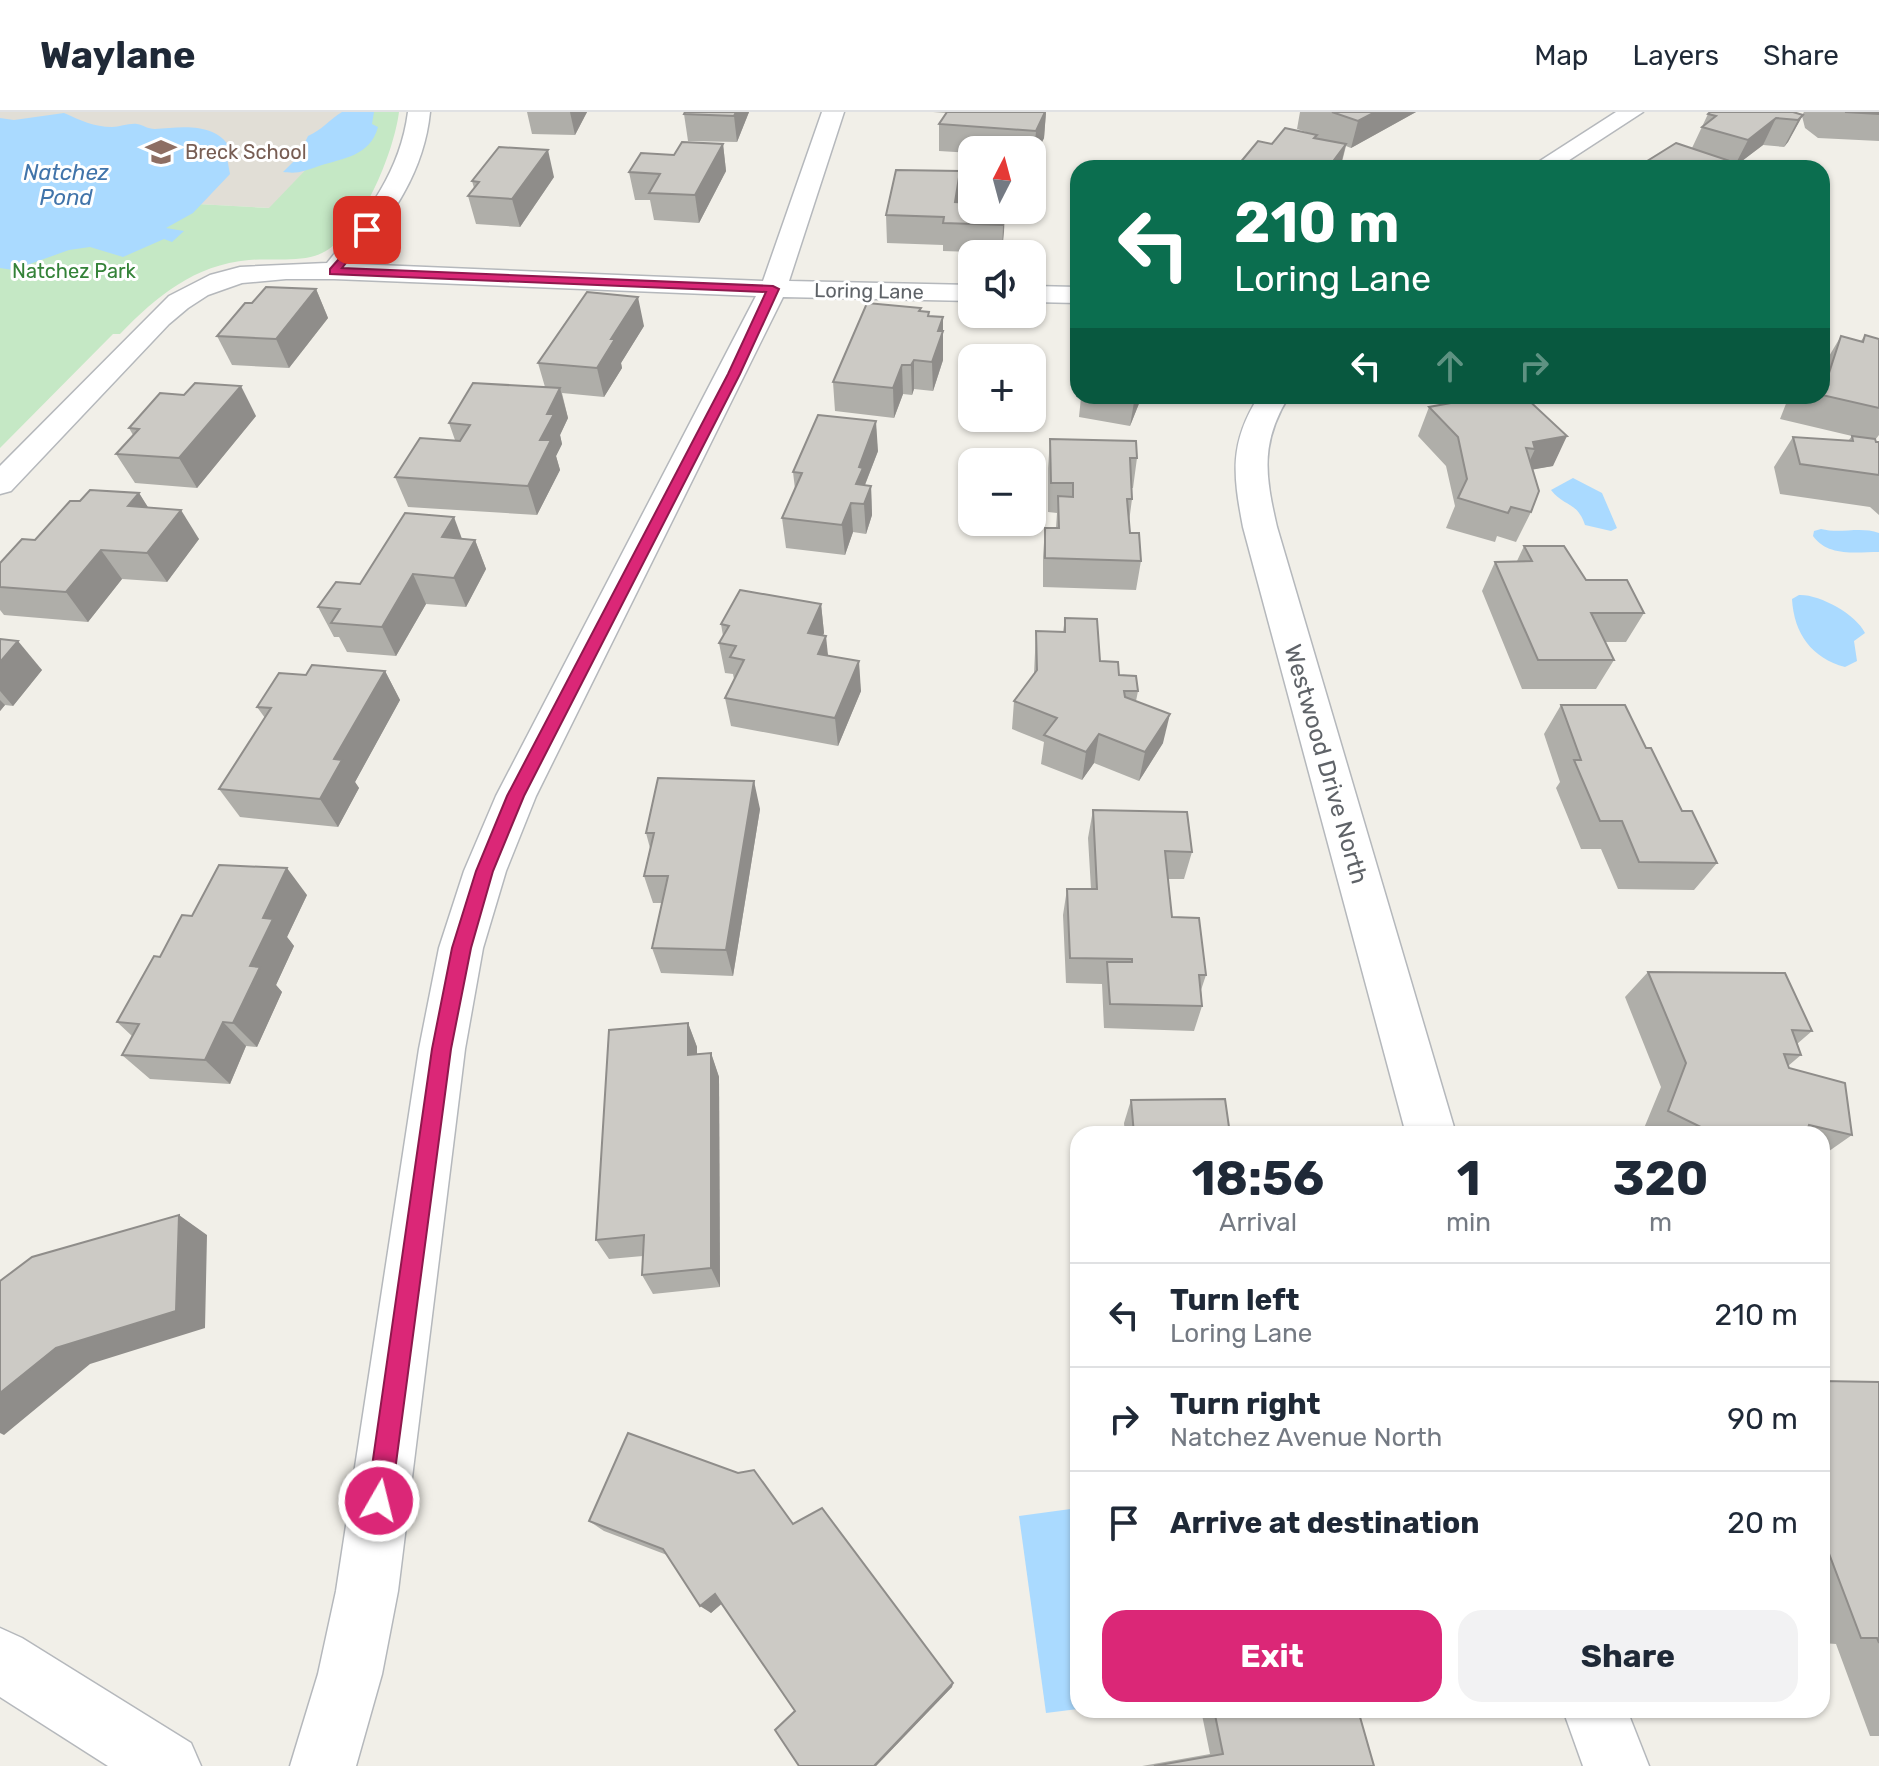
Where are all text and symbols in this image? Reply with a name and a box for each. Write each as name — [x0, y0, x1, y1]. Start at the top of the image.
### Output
text: Waylane — [40, 32, 196, 78]
text: Map — [1534, 39, 1589, 72]
text: Layers — [1633, 39, 1719, 72]
text: Share — [1763, 39, 1839, 72]
school or university icon: Breck School — [144, 135, 178, 169]
north arrow — [958, 136, 1046, 224]
map controls — [958, 136, 1046, 536]
place label: Breck School — [185, 140, 307, 164]
water label: Natchez Pond — [23, 159, 109, 211]
text: 210 m — [1234, 190, 1400, 256]
icon: left — [1102, 192, 1206, 296]
pin — [333, 196, 401, 264]
icon: arrive — [345, 208, 389, 252]
button: sound — [958, 240, 1046, 328]
text: Loring Lane — [1234, 257, 1431, 300]
park label: Natchez Park — [12, 259, 137, 283]
street label: Loring Lane — [814, 278, 924, 304]
button: + — [958, 344, 1046, 432]
icon: left — [1344, 344, 1388, 388]
icon: ahead — [1428, 344, 1472, 388]
icon: right — [1512, 344, 1556, 388]
button: − — [958, 448, 1046, 536]
street label: Westwood Drive North — [1278, 641, 1374, 887]
text: 18:56 — [1192, 1150, 1324, 1207]
text: 1 — [1457, 1150, 1480, 1207]
text: 320 — [1613, 1150, 1708, 1207]
text: Arrival — [1219, 1207, 1297, 1238]
text: min — [1446, 1207, 1491, 1238]
text: m — [1649, 1207, 1672, 1238]
text: Turn left — [1170, 1282, 1300, 1318]
icon: left — [1102, 1293, 1146, 1337]
text: 210 m — [1714, 1297, 1798, 1333]
text: Loring Lane — [1170, 1318, 1312, 1349]
text: Turn right — [1170, 1386, 1321, 1422]
icon: right — [1102, 1397, 1146, 1441]
text: 90 m — [1727, 1401, 1798, 1437]
text: Natchez Avenue North — [1170, 1422, 1442, 1453]
position arrow — [337, 1459, 421, 1543]
icon: arrive — [1102, 1501, 1146, 1545]
text: Arrive at destination — [1170, 1505, 1480, 1541]
text: 20 m — [1727, 1505, 1798, 1541]
button: Exit — [1102, 1610, 1442, 1702]
button: Share — [1458, 1610, 1798, 1702]

